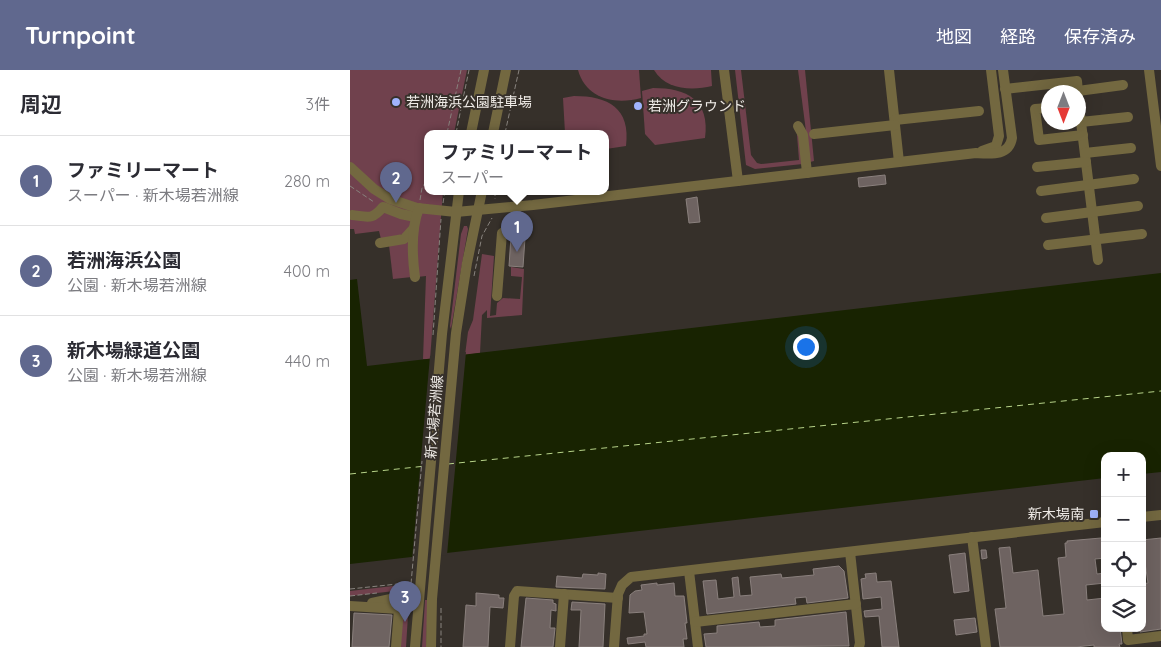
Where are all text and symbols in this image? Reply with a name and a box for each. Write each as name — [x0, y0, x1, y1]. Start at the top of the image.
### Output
text: Turnpoint — [25, 20, 136, 50]
text: 地図 — [936, 25, 972, 48]
text: 経路 — [1000, 25, 1036, 48]
text: 保存済み — [1064, 25, 1136, 48]
north arrow — [1041, 85, 1086, 130]
text: 周辺 — [20, 91, 62, 117]
place label: 若洲海浜公園駐車場 — [406, 93, 532, 111]
text: 3件 — [306, 94, 330, 114]
marker: 若洲海浜公園駐車場 — [390, 96, 402, 108]
place label: 若洲グラウンド — [648, 97, 746, 115]
marker: 若洲グラウンド — [632, 100, 644, 112]
popup — [424, 130, 609, 195]
text: ファミリーマート — [440, 140, 593, 164]
text: ファミリーマート — [67, 158, 219, 182]
pin: 2 — [380, 162, 412, 203]
text: スーパー — [440, 167, 504, 187]
text: 1 — [33, 171, 39, 191]
text: 280 m — [284, 171, 330, 191]
text: スーパー · 新木場若洲線 — [67, 185, 239, 205]
pin: 1 — [501, 211, 533, 252]
text: 若洲海浜公園 — [67, 248, 181, 272]
text: 2 — [31, 261, 41, 281]
text: 400 m — [284, 261, 330, 281]
text: 公園 · 新木場若洲線 — [67, 275, 207, 295]
your location — [793, 334, 819, 360]
text: 新木場緑道公園 — [67, 338, 200, 362]
text: 3 — [32, 351, 40, 371]
text: 440 m — [285, 351, 330, 371]
text: 公園 · 新木場若洲線 — [67, 365, 207, 385]
street label: 新木場若洲線 — [421, 374, 447, 460]
map controls — [1101, 452, 1146, 632]
button: + — [1101, 452, 1146, 497]
button: − — [1101, 497, 1146, 542]
place label: 新木場南 — [1028, 505, 1084, 523]
marker: 新木場南 — [1088, 508, 1100, 520]
button: locate — [1101, 542, 1146, 587]
pin: 3 — [389, 581, 421, 622]
button: layers — [1101, 587, 1146, 632]

